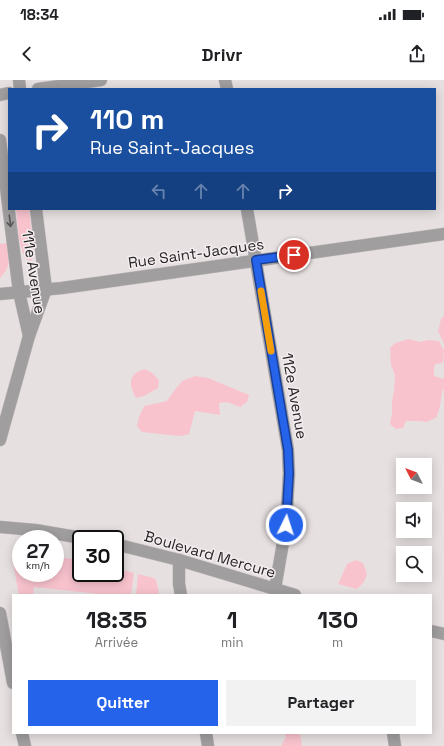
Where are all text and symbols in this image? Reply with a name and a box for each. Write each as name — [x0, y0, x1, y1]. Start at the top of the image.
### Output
text: 18:34 — [20, 5, 59, 24]
icon: back — [16, 43, 38, 65]
text: Drivr — [202, 43, 242, 66]
icon: share — [406, 43, 428, 65]
text: 110 m — [90, 101, 164, 137]
icon: right — [24, 104, 76, 156]
text: Rue Saint-Jacques — [90, 136, 254, 159]
icon: left — [148, 180, 170, 202]
icon: ahead — [190, 180, 212, 202]
icon: ahead — [232, 180, 254, 202]
icon: right — [274, 180, 296, 202]
one-way arrow — [6, 214, 14, 227]
street label: 111e Avenue — [18, 229, 50, 315]
street label: Rue Saint-Jacques — [127, 234, 265, 272]
pin — [277, 238, 311, 272]
icon: arrive — [283, 244, 305, 266]
street label: 112e Avenue — [278, 351, 312, 441]
north arrow — [396, 458, 432, 494]
map controls — [396, 458, 432, 582]
button: sound — [396, 502, 432, 538]
position arrow — [265, 504, 307, 546]
street label: Boulevard Mercure — [142, 526, 278, 582]
speed limit sign: 30 — [72, 530, 124, 582]
text: 27 — [27, 538, 49, 564]
button: search — [396, 546, 432, 582]
text: km/h — [26, 559, 50, 572]
text: 18:35 — [86, 604, 147, 635]
text: 1 — [227, 604, 238, 635]
text: 130 — [317, 604, 358, 635]
text: Arrivée — [95, 634, 138, 651]
text: min — [221, 634, 243, 651]
text: m — [332, 634, 343, 651]
button: Quitter — [28, 680, 218, 726]
button: Partager — [226, 680, 416, 726]

